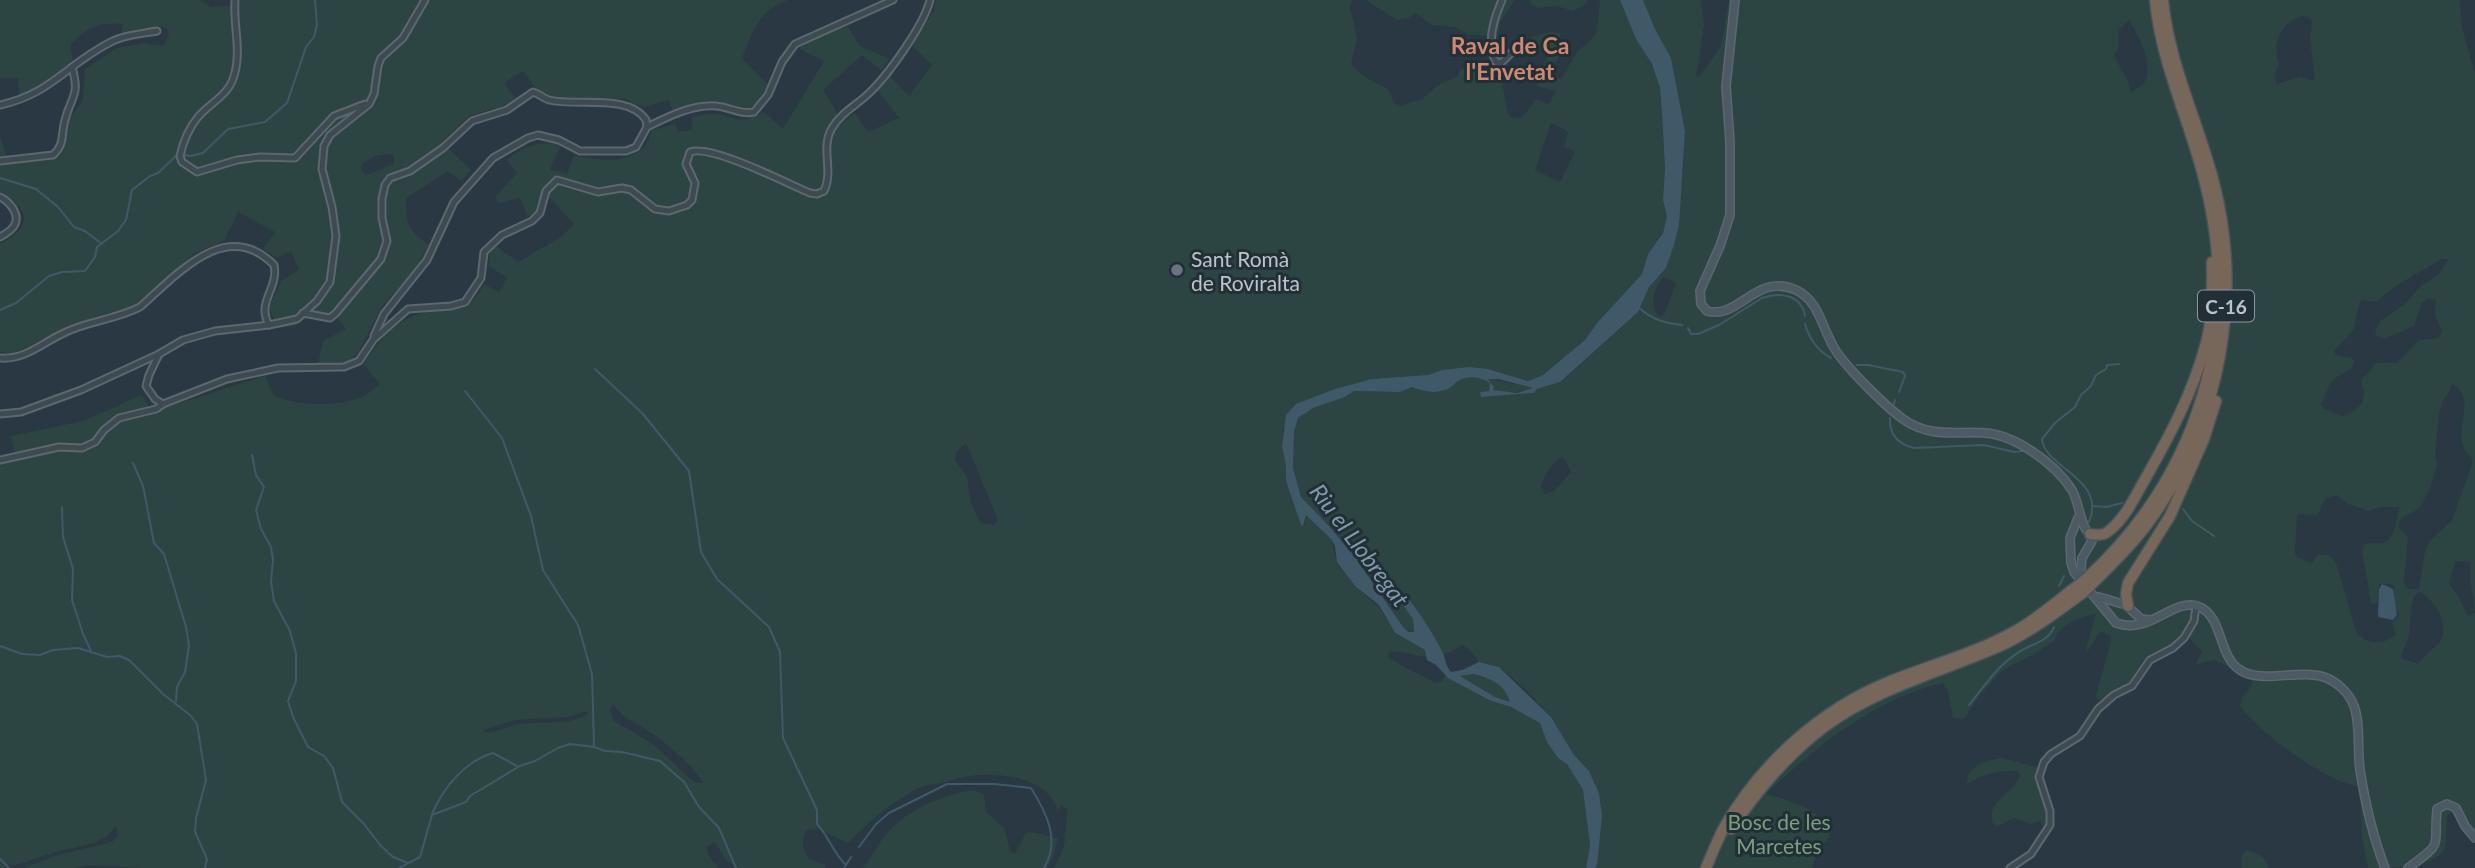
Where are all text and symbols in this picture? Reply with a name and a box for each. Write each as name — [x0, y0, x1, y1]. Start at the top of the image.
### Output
district label: Raval de Ca l'Envetat — [1451, 31, 1569, 85]
place label: Sant Romà de Roviralta — [1191, 246, 1300, 295]
marker: Sant Romà de Roviralta — [1169, 262, 1185, 278]
road number: C-16 — [2198, 290, 2254, 322]
water label: Riu el Llobregat — [1305, 478, 1415, 612]
park label: Bosc de les Marcetes — [1727, 809, 1831, 858]

